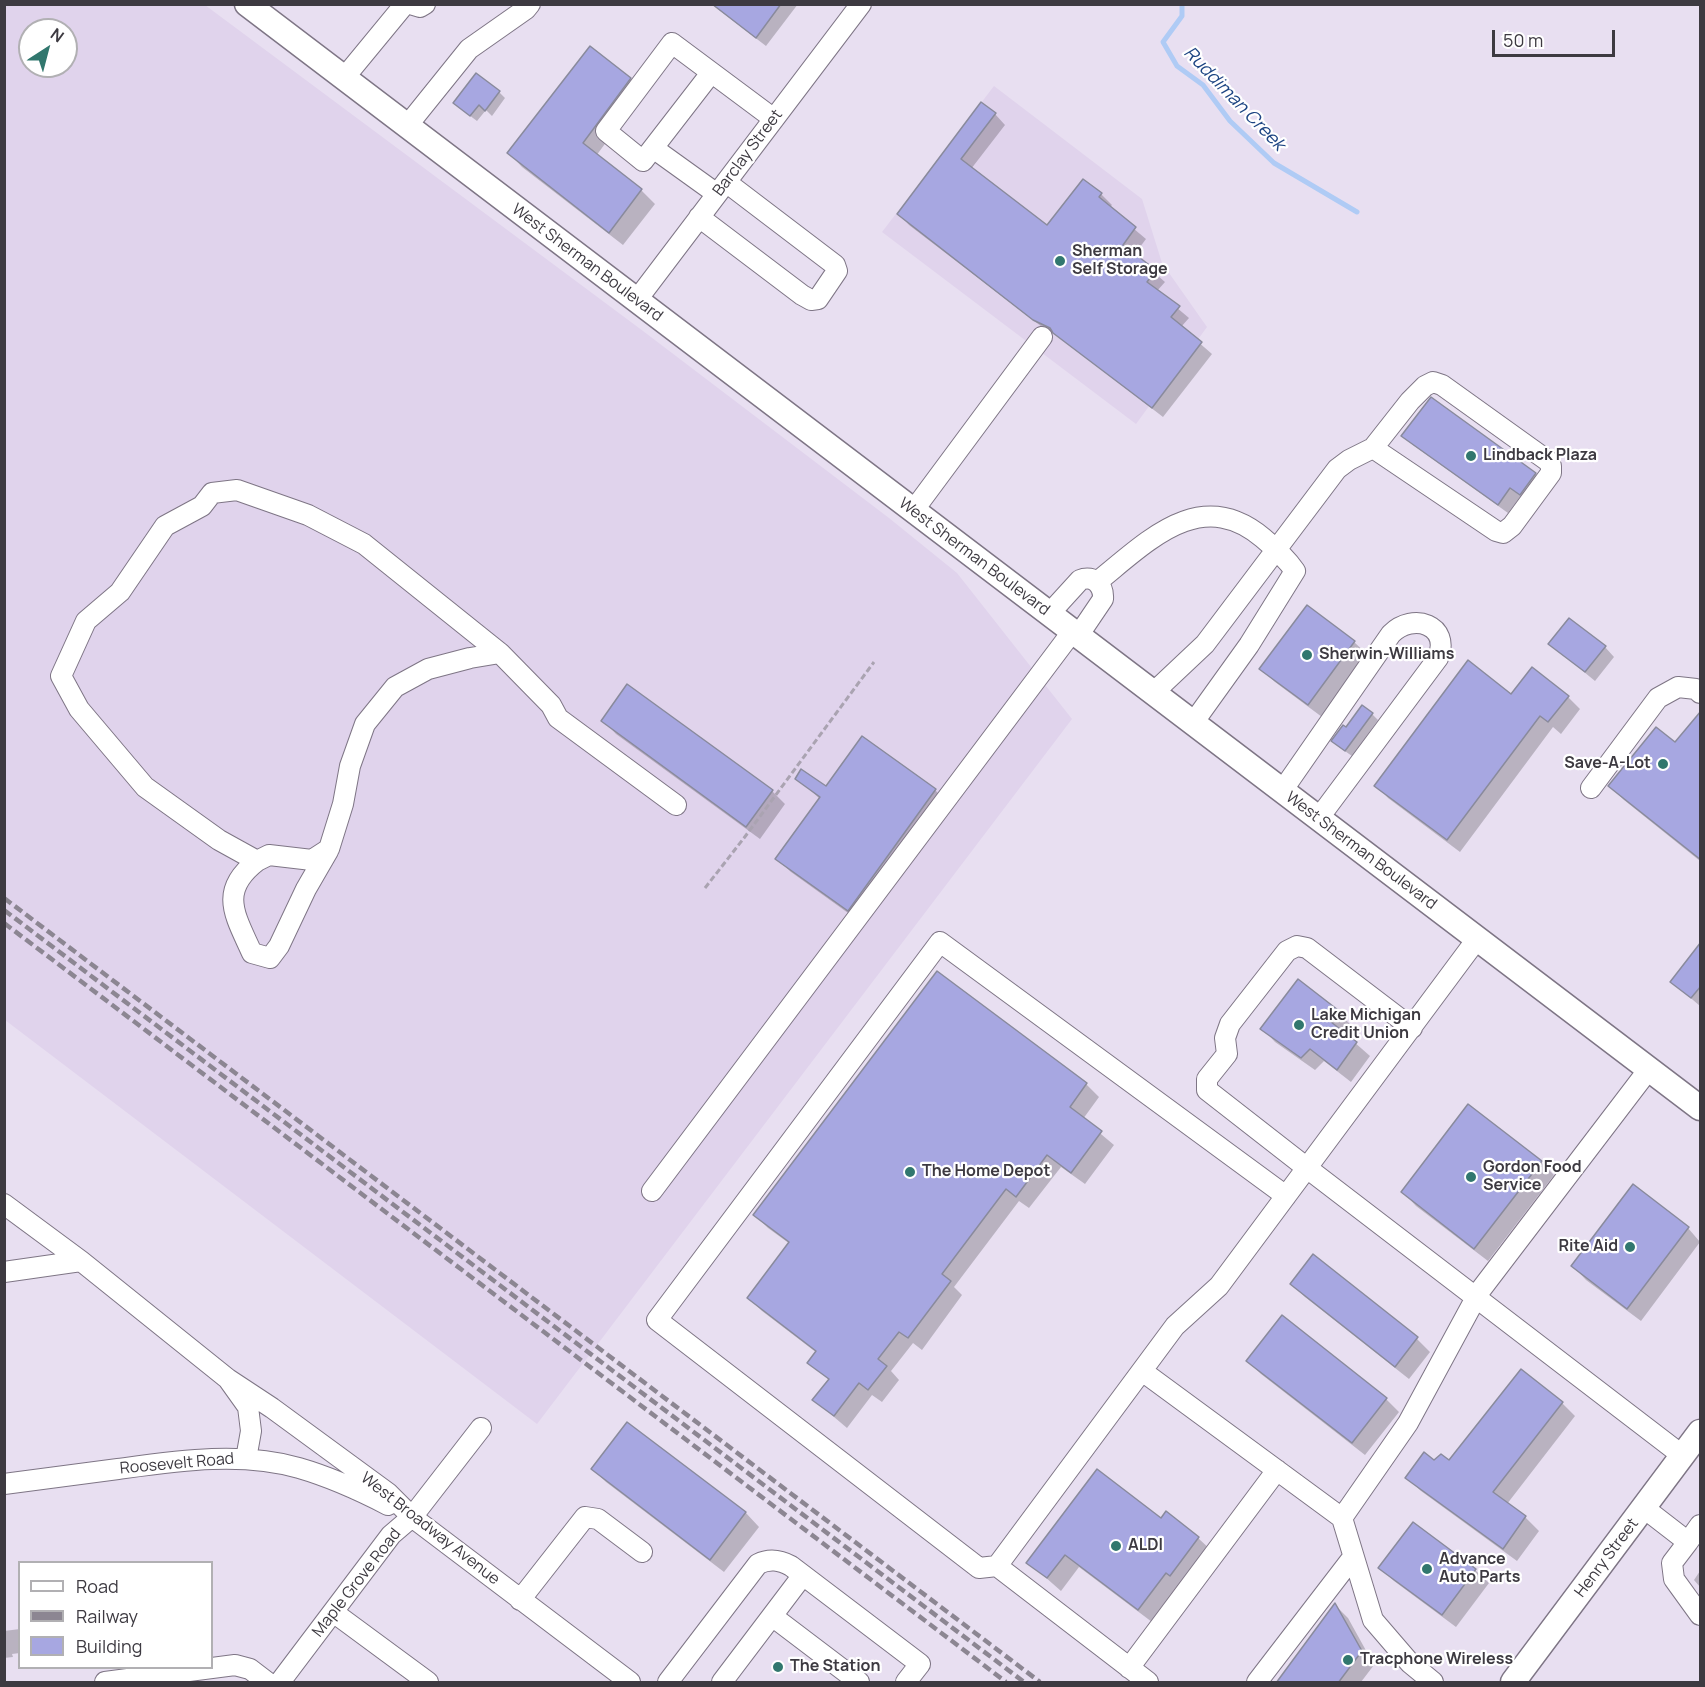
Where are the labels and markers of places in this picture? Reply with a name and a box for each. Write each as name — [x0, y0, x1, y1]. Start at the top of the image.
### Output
place label: Sherman Self Storage — [1072, 242, 1168, 280]
marker: Sherman Self Storage — [1053, 254, 1067, 268]
place label: Lindback Plaza — [1483, 446, 1597, 466]
marker: Lindback Plaza — [1464, 449, 1478, 463]
place label: Sherwin-Williams — [1319, 645, 1454, 665]
marker: Sherwin-Williams — [1300, 648, 1314, 662]
place label: Save-A-Lot — [1564, 754, 1651, 774]
marker: Save-A-Lot — [1656, 757, 1670, 771]
place label: Lake Michigan Credit Union — [1311, 1006, 1421, 1044]
marker: Lake Michigan Credit Union — [1292, 1018, 1306, 1032]
place label: Gordon Food Service — [1483, 1158, 1582, 1196]
place label: The Home Depot — [922, 1162, 1050, 1182]
marker: The Home Depot — [903, 1165, 917, 1179]
marker: Gordon Food Service — [1464, 1170, 1478, 1184]
place label: Rite Aid — [1559, 1237, 1618, 1257]
marker: Rite Aid — [1623, 1240, 1637, 1254]
place label: ALDI — [1128, 1536, 1163, 1556]
marker: ALDI — [1109, 1539, 1123, 1553]
place label: Advance Auto Parts — [1439, 1550, 1521, 1588]
marker: Advance Auto Parts — [1420, 1562, 1434, 1576]
place label: Tracphone Wireless — [1360, 1650, 1513, 1670]
marker: Tracphone Wireless — [1341, 1653, 1355, 1667]
place label: The Station — [790, 1657, 881, 1677]
marker: The Station — [771, 1660, 785, 1674]

